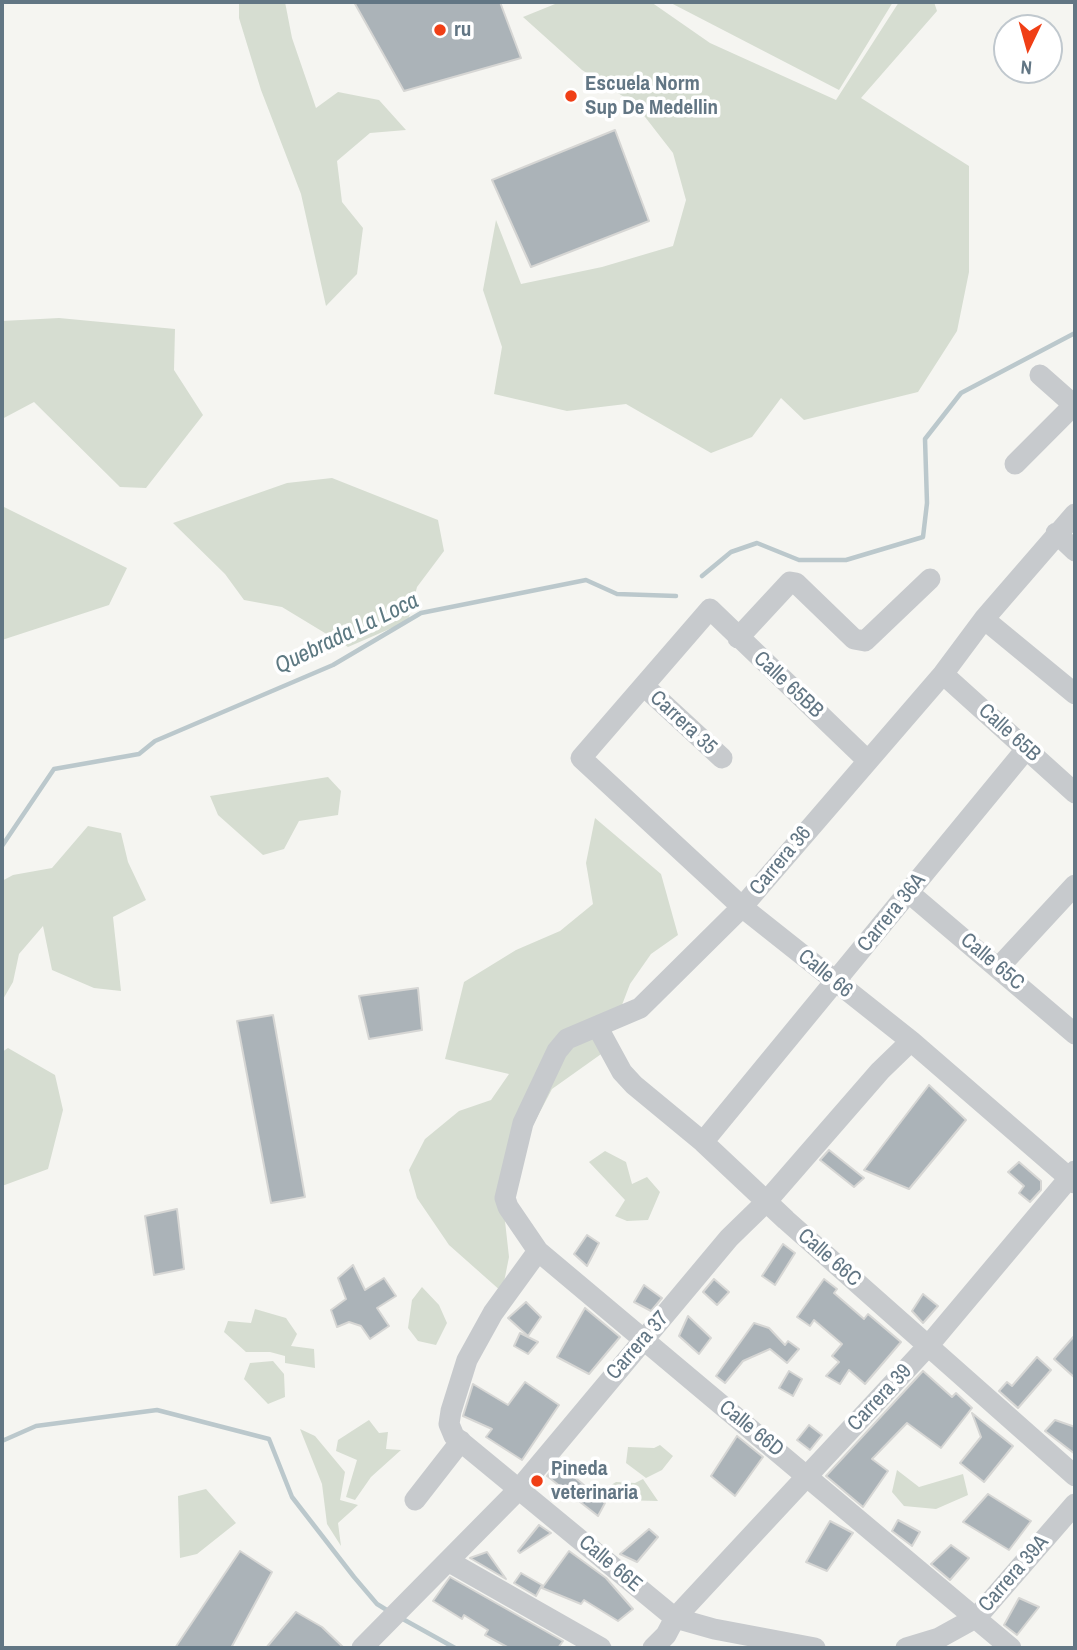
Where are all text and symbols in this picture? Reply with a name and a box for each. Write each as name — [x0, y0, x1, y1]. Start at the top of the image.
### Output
north arrow — [993, 14, 1063, 84]
place label: ru — [454, 17, 471, 43]
marker: ru — [432, 22, 448, 38]
text: N — [1020, 54, 1033, 81]
place label: Escuela Norm Sup De Medellin — [585, 71, 718, 121]
marker: Escuela Norm Sup De Medellin — [563, 88, 579, 104]
water label: Quebrada La Loca — [271, 587, 423, 681]
street label: Calle 65BB — [748, 646, 828, 724]
street label: Carrera 35 — [644, 686, 722, 760]
street label: Calle 65B — [973, 699, 1045, 767]
street label: Carrera 36 — [745, 821, 817, 901]
street label: Carrera 36A — [853, 869, 931, 957]
street label: Calle 65C — [955, 928, 1029, 996]
street label: Calle 66 — [793, 944, 857, 1004]
street label: Calle 66C — [792, 1224, 866, 1292]
street label: Carrera 37 — [601, 1307, 675, 1385]
street label: Carrera 39 — [843, 1359, 917, 1437]
street label: Calle 66D — [714, 1395, 788, 1463]
place label: Pineda veterinaria — [551, 1456, 638, 1506]
marker: Pineda veterinaria — [529, 1473, 545, 1489]
street label: Calle 66E — [573, 1530, 647, 1598]
street label: Carrera 39A — [974, 1530, 1054, 1618]

